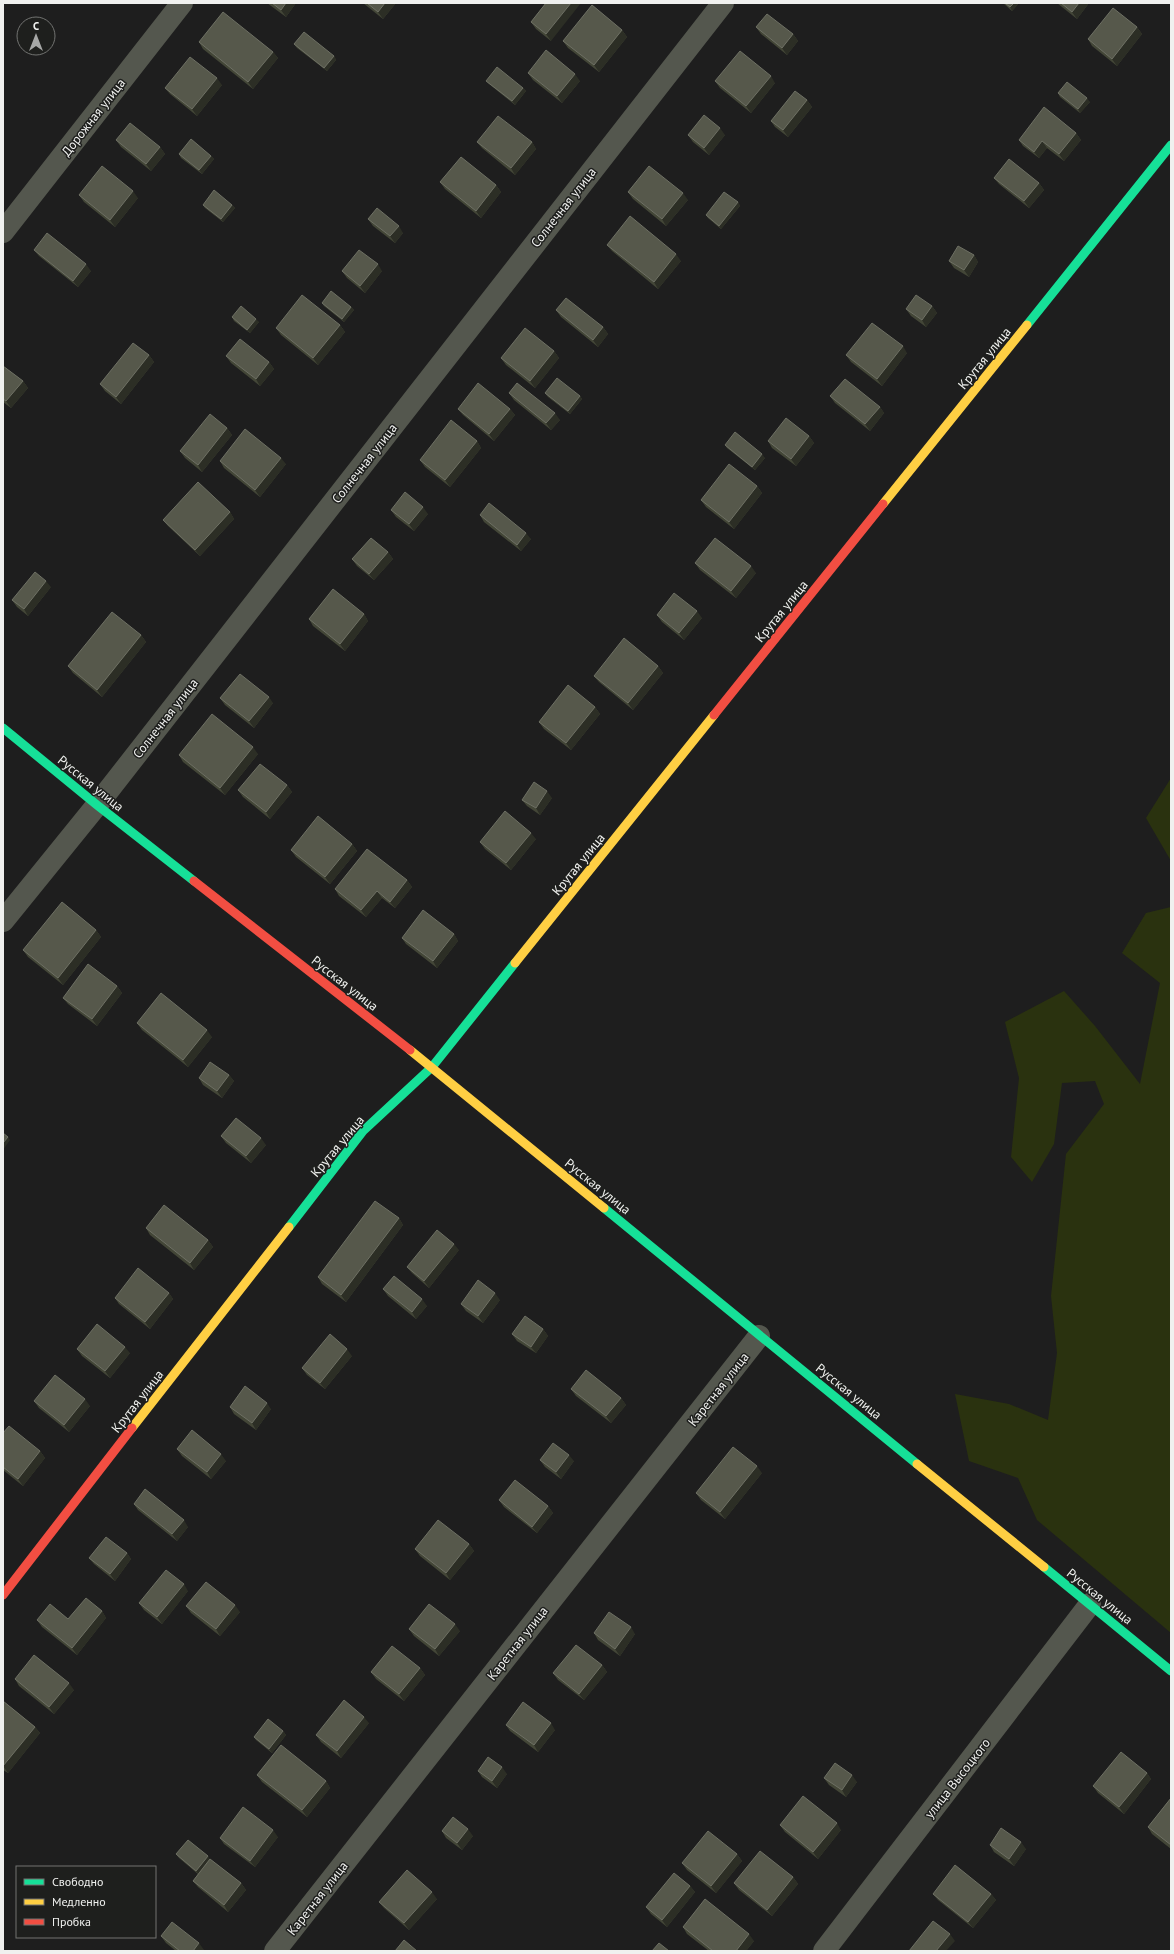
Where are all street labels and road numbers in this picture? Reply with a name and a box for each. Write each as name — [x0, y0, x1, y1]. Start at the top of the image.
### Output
street label: Дорожная улица — [58, 75, 129, 160]
street label: Солнечная улица — [527, 164, 600, 251]
street label: Крутая улица — [954, 324, 1015, 393]
street label: Солнечная улица — [328, 420, 401, 507]
street label: Крутая улица — [751, 577, 812, 646]
street label: Солнечная улица — [129, 675, 202, 762]
street label: Русская улица — [54, 752, 127, 815]
street label: Крутая улица — [548, 830, 609, 899]
street label: Русская улица — [308, 952, 381, 1015]
street label: Крутая улица — [307, 1112, 368, 1181]
street label: Русская улица — [561, 1155, 634, 1218]
street label: Каретная улица — [684, 1349, 753, 1430]
street label: Русская улица — [812, 1360, 885, 1423]
street label: Крутая улица — [108, 1366, 167, 1436]
street label: Русская улица — [1063, 1565, 1136, 1628]
street label: Каретная улица — [483, 1603, 552, 1684]
street label: улица Высоцкого — [921, 1735, 994, 1822]
street label: Каретная улица — [283, 1858, 352, 1939]

